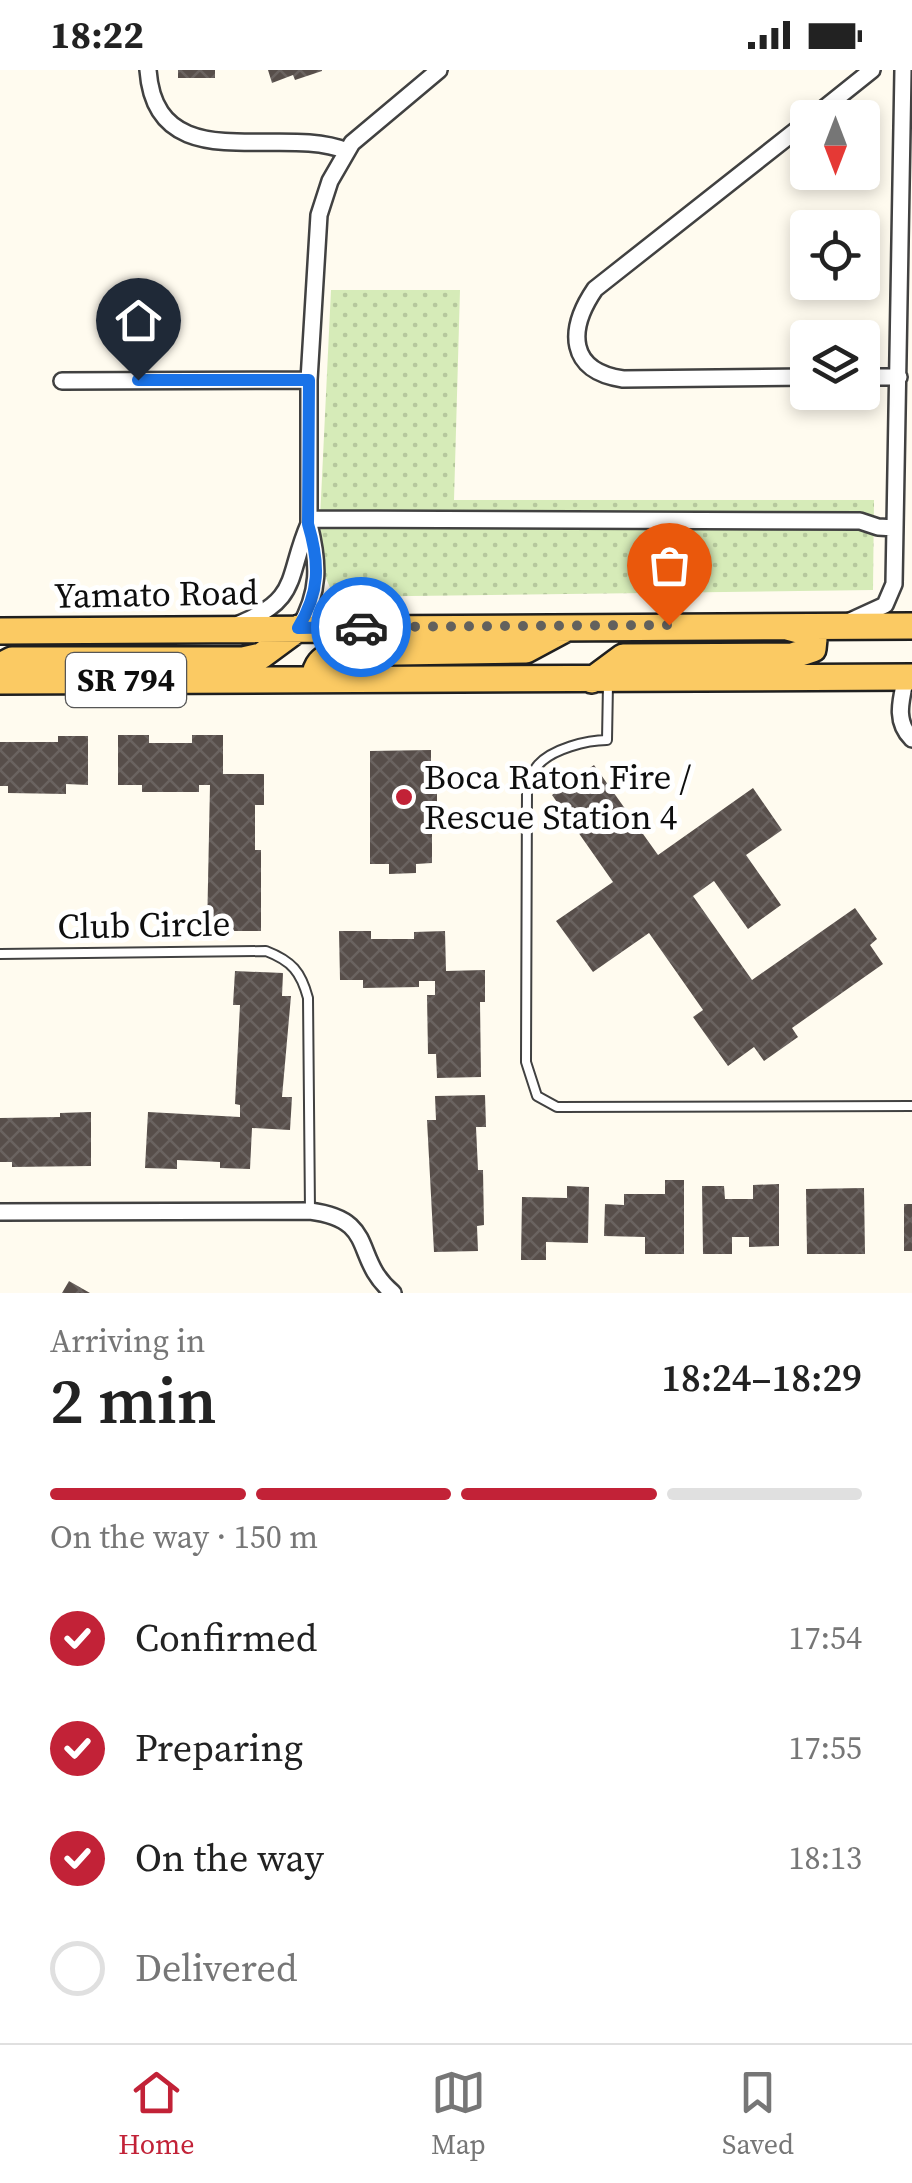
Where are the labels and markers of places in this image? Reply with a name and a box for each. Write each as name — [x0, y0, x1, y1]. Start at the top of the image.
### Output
pin — [96, 278, 181, 381]
pin — [627, 523, 712, 626]
place label: Boca Raton Fire / Rescue Station 4 — [424, 753, 692, 841]
marker: Boca Raton Fire / Rescue Station 4 — [393, 786, 415, 808]

